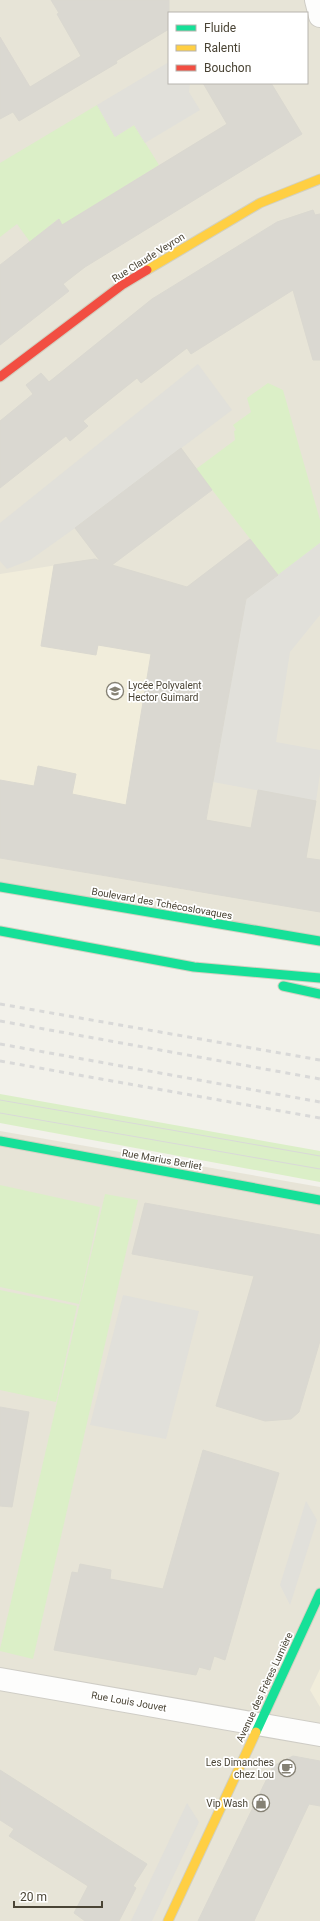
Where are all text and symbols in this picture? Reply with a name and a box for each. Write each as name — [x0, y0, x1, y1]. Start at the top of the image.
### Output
legend — [168, 12, 308, 84]
text: Fluide — [204, 21, 236, 35]
text: Ralenti — [204, 41, 241, 55]
text: Bouchon — [204, 61, 251, 75]
street label: Rue Claude Veyron — [110, 231, 187, 284]
place label: Lycée Polyvalent Hector Guimard — [128, 680, 202, 703]
school or university icon: Lycée Polyvalent Hector Guimard — [105, 681, 125, 701]
street label: Boulevard des Tchécoslovaques — [91, 886, 233, 921]
street label: Rue Marius Berliet — [121, 1147, 203, 1172]
street label: Avenue des Frères Lumière — [234, 1631, 295, 1744]
street label: Rue Louis Jouvet — [90, 1689, 167, 1714]
place label: Les Dimanches chez Lou — [206, 1757, 274, 1780]
cafe icon: Les Dimanches chez Lou — [277, 1758, 297, 1778]
shop icon: Vip Wash — [251, 1793, 271, 1813]
place label: Vip Wash — [206, 1798, 248, 1809]
scale bar — [14, 1883, 102, 1909]
text: 20 m — [20, 1890, 47, 1904]

